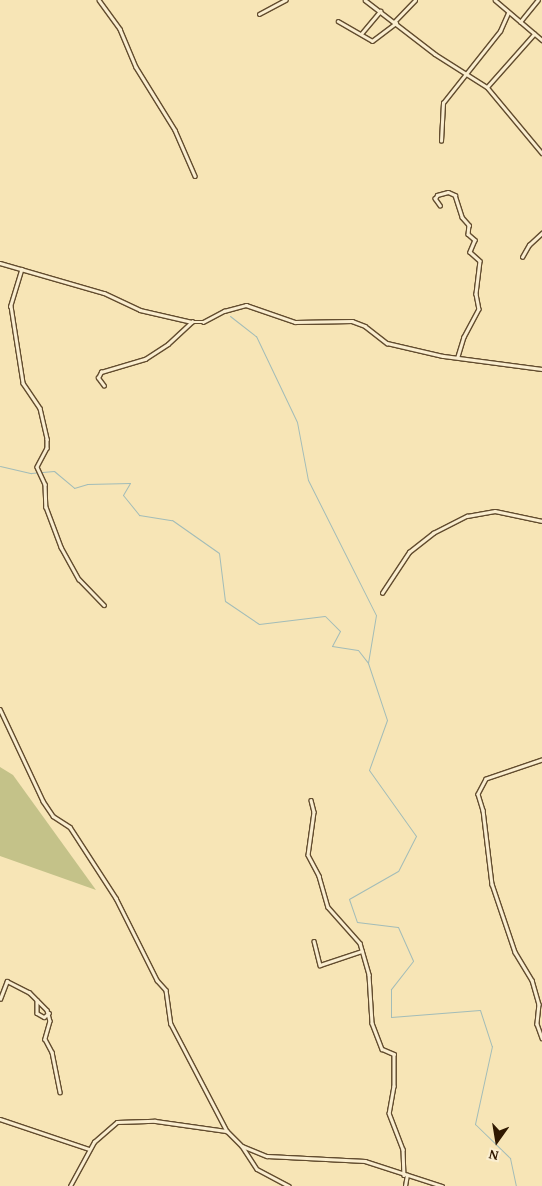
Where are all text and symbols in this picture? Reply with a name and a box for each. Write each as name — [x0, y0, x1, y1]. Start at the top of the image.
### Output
north arrow — [472, 1116, 522, 1166]
text: N — [487, 1145, 500, 1166]

